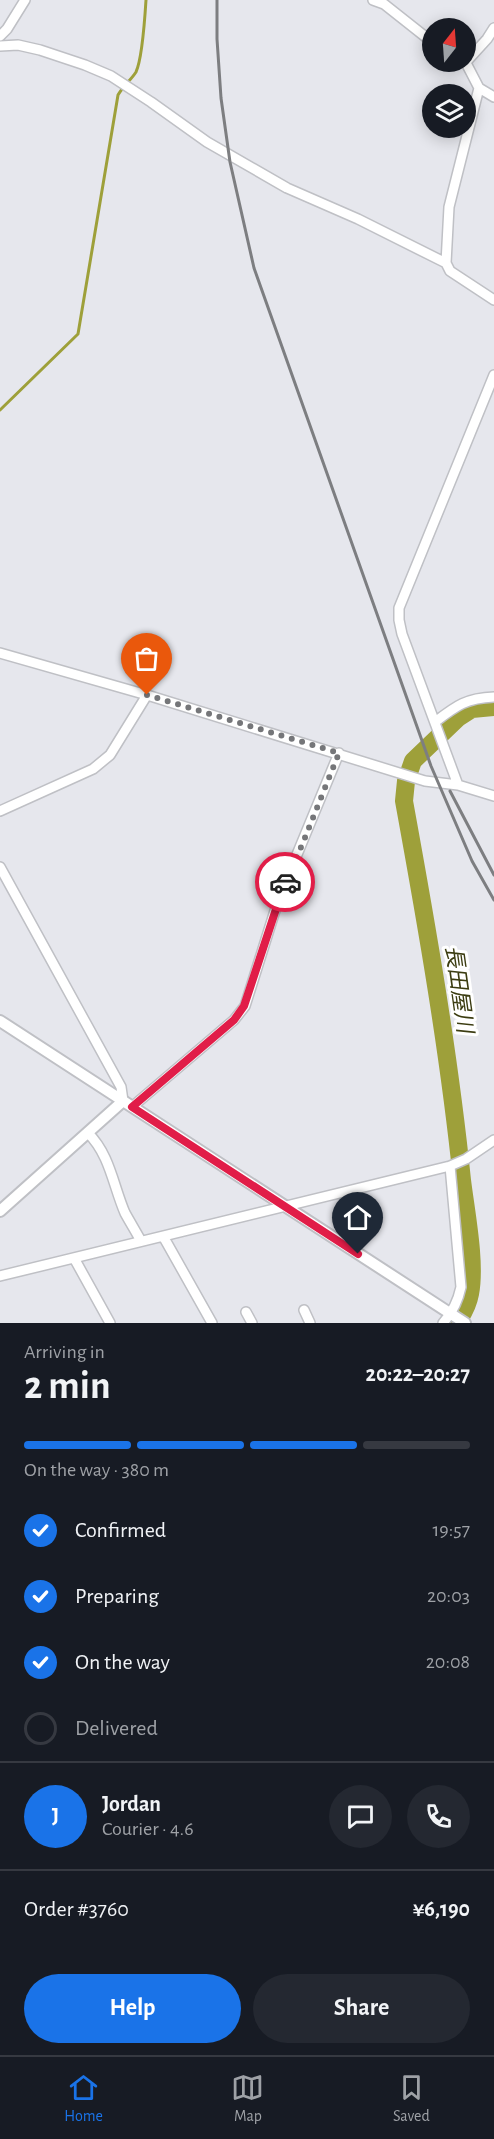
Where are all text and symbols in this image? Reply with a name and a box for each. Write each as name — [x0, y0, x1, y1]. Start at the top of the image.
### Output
north arrow — [422, 18, 476, 72]
map controls — [422, 18, 476, 138]
button: layers — [422, 84, 476, 138]
pin — [121, 633, 172, 695]
icon: bag — [130, 642, 163, 675]
courier — [255, 852, 315, 912]
icon: car — [269, 866, 302, 899]
water label: 長田屋川 — [442, 944, 476, 1036]
pin — [332, 1192, 383, 1254]
icon: home — [341, 1201, 374, 1234]
text: Arriving in — [24, 1342, 105, 1362]
text: 20:22–20:27 — [366, 1363, 470, 1385]
text: 2 min — [24, 1367, 111, 1406]
text: On the way · 380 m — [24, 1460, 169, 1480]
icon: check — [24, 1514, 57, 1547]
text: Confirmed — [75, 1519, 166, 1541]
text: 19:57 — [432, 1520, 470, 1540]
icon: check — [24, 1580, 57, 1613]
text: Preparing — [75, 1585, 159, 1607]
text: 20:03 — [427, 1586, 470, 1606]
icon: check — [24, 1646, 57, 1679]
text: On the way — [75, 1651, 170, 1673]
text: 20:08 — [426, 1652, 470, 1672]
text: Delivered — [75, 1717, 158, 1739]
button: chat — [329, 1785, 392, 1848]
button: phone — [407, 1785, 470, 1848]
text: Jordan — [102, 1793, 161, 1815]
text: J — [52, 1805, 59, 1827]
text: Courier · 4.6 — [102, 1819, 194, 1839]
text: Order #3760 — [24, 1898, 129, 1920]
text: ¥6,190 — [413, 1898, 470, 1920]
button: Help — [24, 1974, 241, 2043]
button: Share — [253, 1974, 470, 2043]
tab: Home — [64, 2071, 103, 2126]
tab: Map — [231, 2071, 264, 2126]
tab: Saved — [393, 2071, 430, 2126]

